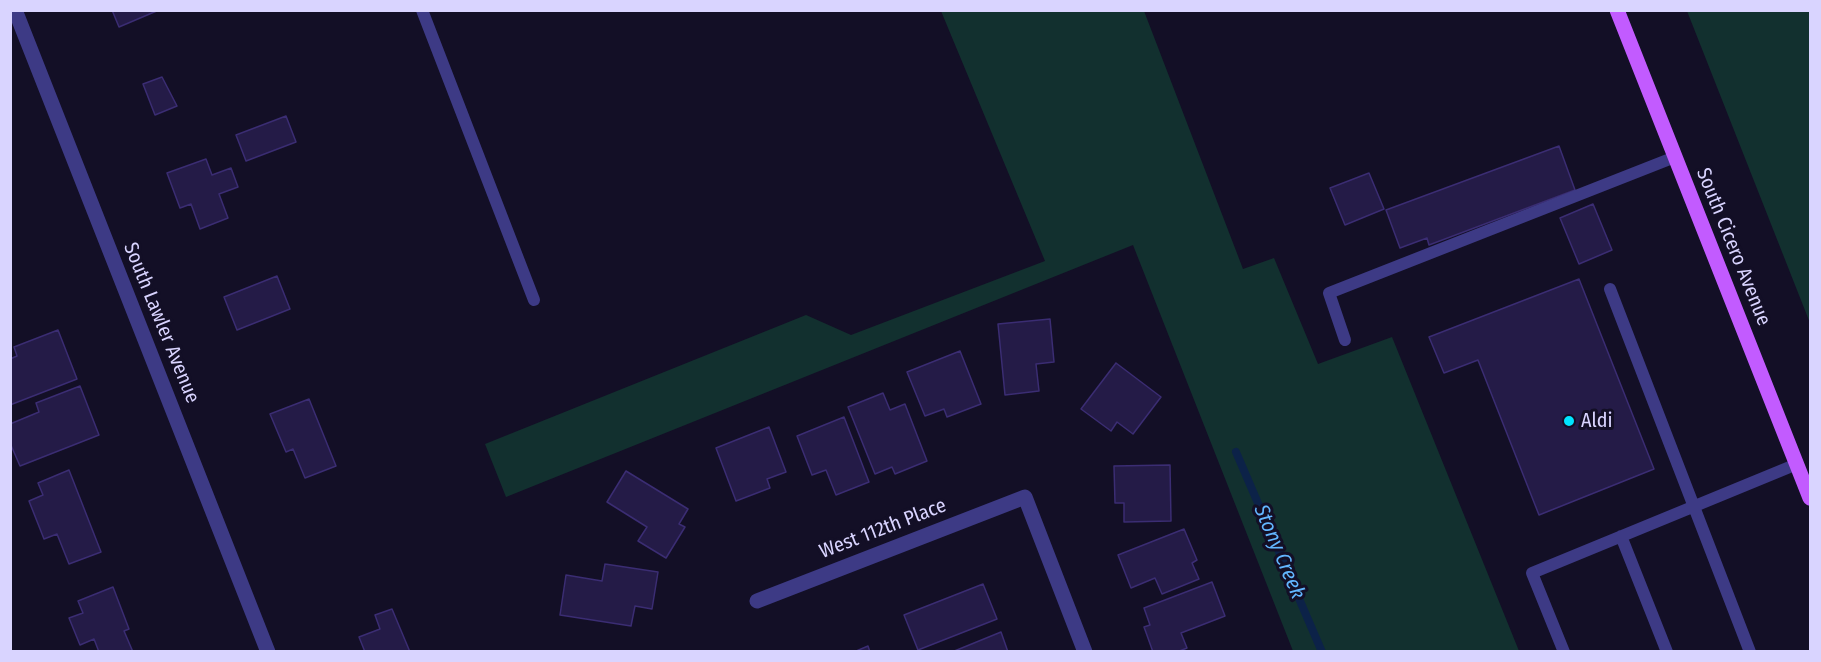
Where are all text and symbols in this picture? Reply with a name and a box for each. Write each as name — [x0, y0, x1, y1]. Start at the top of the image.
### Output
street label: South Cicero Avenue — [1690, 165, 1776, 329]
street label: South Lawler Avenue — [118, 239, 204, 407]
place label: Aldi — [1581, 409, 1612, 433]
marker: Aldi — [1562, 414, 1576, 428]
street label: West 112th Place — [816, 494, 950, 564]
water label: Stony Creek — [1248, 501, 1310, 603]

